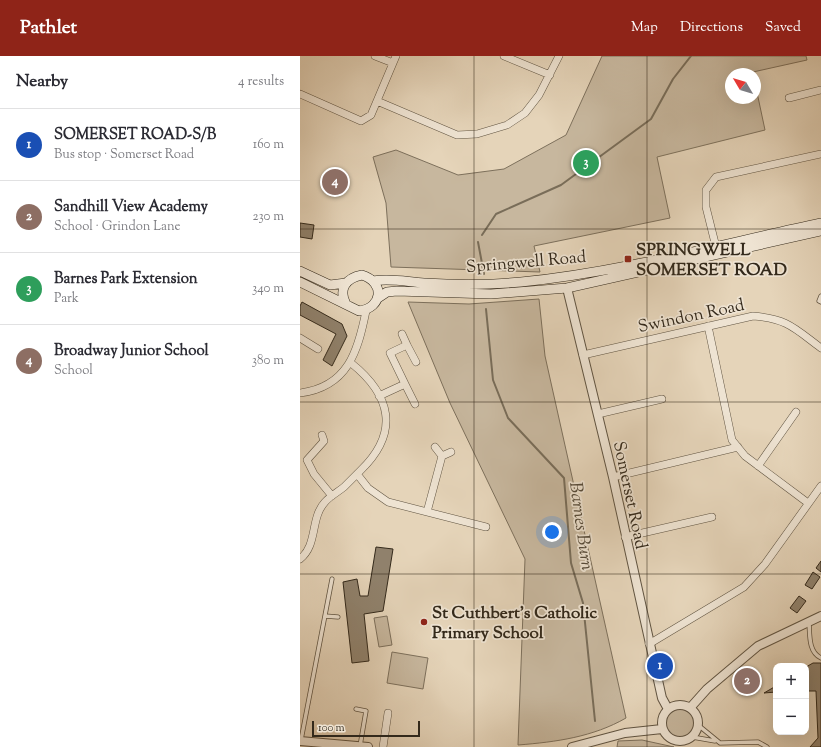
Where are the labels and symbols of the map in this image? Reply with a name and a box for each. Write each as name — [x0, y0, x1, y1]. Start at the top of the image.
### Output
north arrow — [725, 68, 761, 104]
pin: 3 — [573, 148, 599, 178]
pin: 4 — [322, 167, 348, 197]
place label: SPRINGWELL SOMERSET ROAD — [636, 239, 787, 283]
street label: Springwell Road — [465, 246, 588, 280]
marker: SPRINGWELL SOMERSET ROAD — [623, 254, 633, 264]
street label: Swindon Road — [636, 294, 747, 340]
street label: Somerset Road — [606, 439, 652, 552]
water label: Barnes Burn — [561, 480, 599, 573]
your location — [542, 522, 562, 542]
place label: St Cuthbert's Catholic Primary School — [432, 602, 598, 646]
marker: St Cuthbert's Catholic Primary School — [419, 617, 429, 627]
pin: 1 — [647, 651, 673, 681]
pin: 2 — [734, 666, 760, 696]
scale bar — [312, 719, 420, 738]

